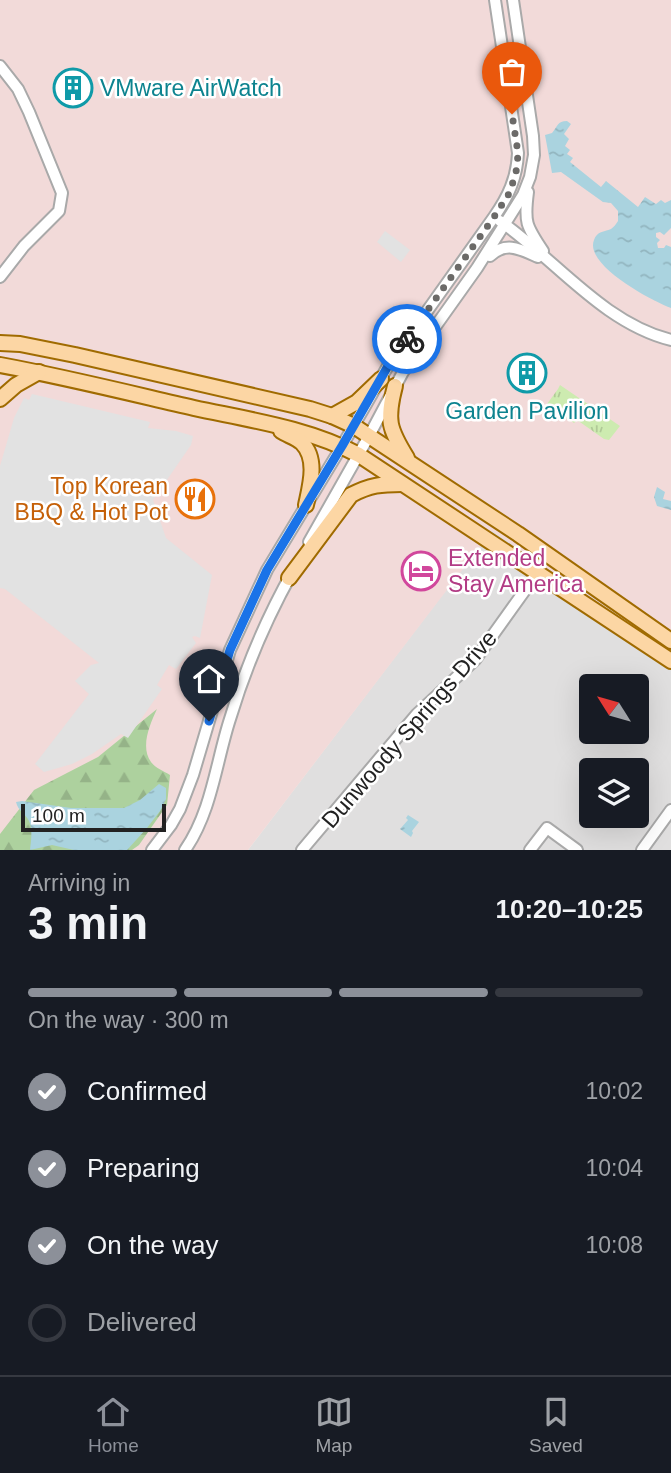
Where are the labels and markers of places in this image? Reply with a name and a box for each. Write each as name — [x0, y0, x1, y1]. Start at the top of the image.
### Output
pin — [482, 42, 542, 114]
building icon: VMware AirWatch — [52, 67, 94, 109]
place label: VMware AirWatch — [100, 75, 282, 101]
building icon: Garden Pavilion — [506, 352, 548, 394]
place label: Garden Pavilion — [445, 398, 609, 424]
place label: Top Korean BBQ & Hot Pot — [15, 473, 169, 525]
restaurant icon: Top Korean BBQ & Hot Pot — [174, 478, 216, 520]
place label: Extended Stay America — [448, 545, 584, 597]
hotel icon: Extended Stay America — [400, 550, 442, 592]
pin — [179, 649, 239, 721]

